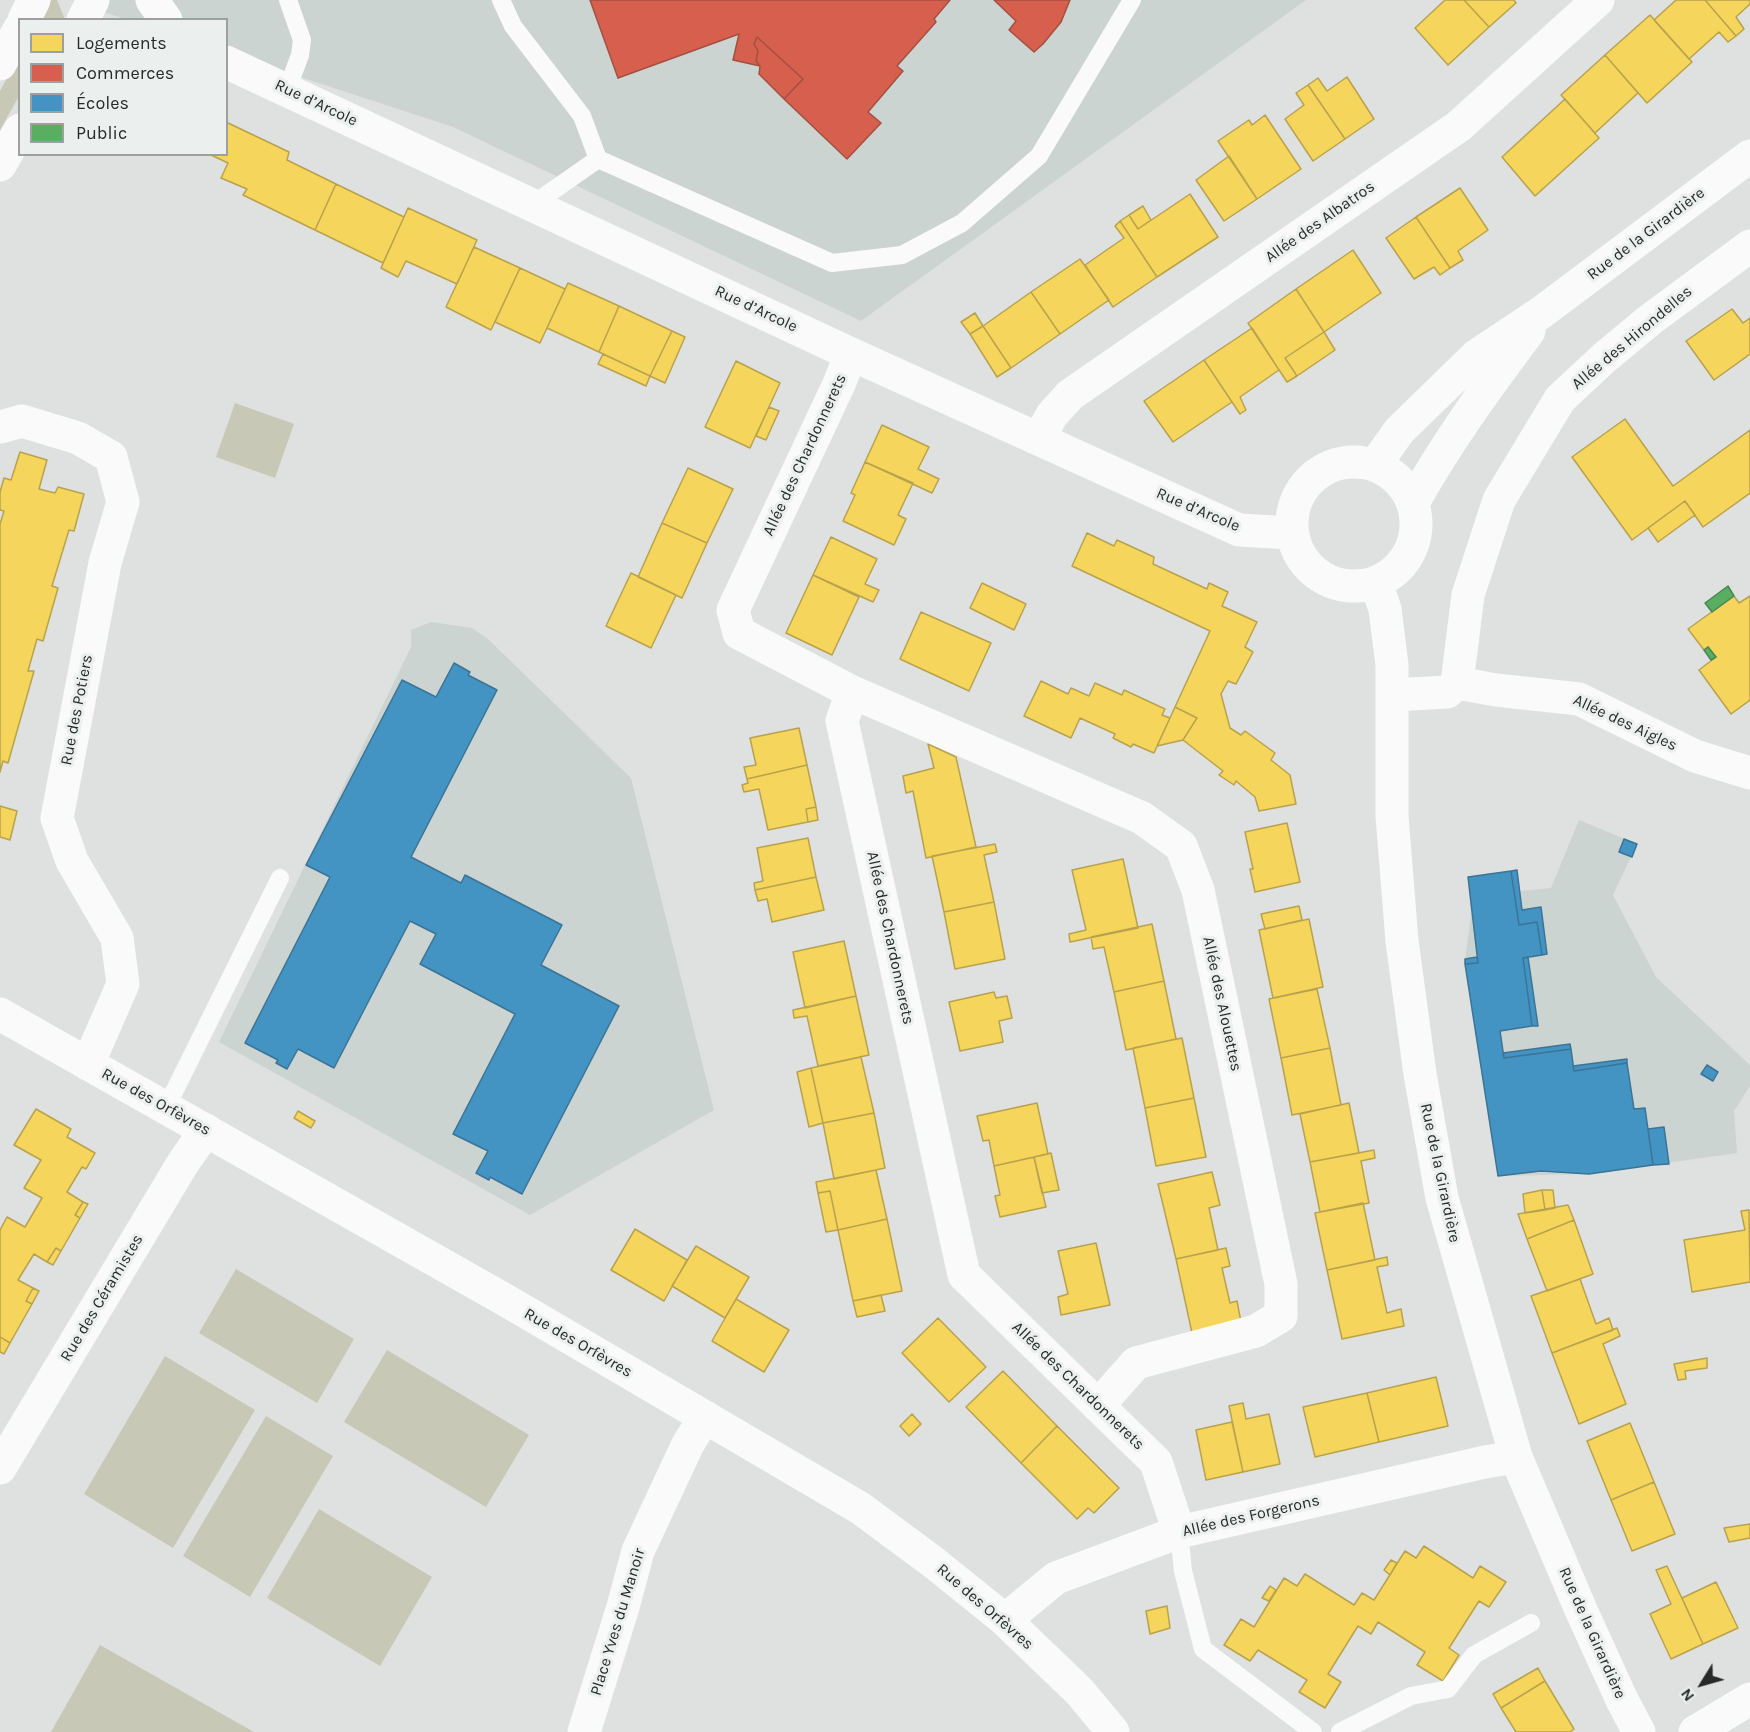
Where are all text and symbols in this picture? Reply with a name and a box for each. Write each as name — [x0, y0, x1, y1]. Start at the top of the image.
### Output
legend — [18, 18, 228, 156]
text: Logements — [76, 32, 167, 54]
text: Commerces — [76, 62, 174, 84]
street label: Rue d’Arcole — [272, 75, 360, 131]
text: Écoles — [76, 92, 129, 114]
text: Public — [76, 122, 127, 144]
street label: Allée des Albatros — [1262, 177, 1378, 267]
street label: Rue de la Girardière — [1584, 184, 1708, 284]
street label: Rue d’Arcole — [712, 281, 800, 337]
street label: Allée des Hirondelles — [1568, 282, 1696, 394]
street label: Allée des Chardonnerets — [759, 371, 851, 539]
street label: Rue d’Arcole — [1153, 484, 1243, 536]
street label: Rue des Potiers — [57, 653, 97, 767]
street label: Allée des Aigles — [1570, 691, 1680, 755]
street label: Allée des Chardonnerets — [862, 850, 918, 1026]
street label: Allée des Alouettes — [1198, 935, 1246, 1073]
street label: Rue des Orfèvres — [98, 1064, 214, 1140]
street label: Rue de la Girardière — [1416, 1102, 1464, 1244]
street label: Rue des Céramistes — [56, 1231, 148, 1365]
street label: Rue des Orfèvres — [521, 1304, 635, 1382]
street label: Allée des Chardonnerets — [1008, 1318, 1148, 1454]
street label: Allée des Forgerons — [1180, 1491, 1322, 1541]
street label: Place Yves du Manoir — [586, 1546, 650, 1698]
street label: Rue des Orfèvres — [933, 1560, 1037, 1654]
street label: Rue de la Girardière — [1554, 1564, 1630, 1702]
north arrow — [1672, 1654, 1732, 1714]
text: N — [1676, 1685, 1698, 1705]

